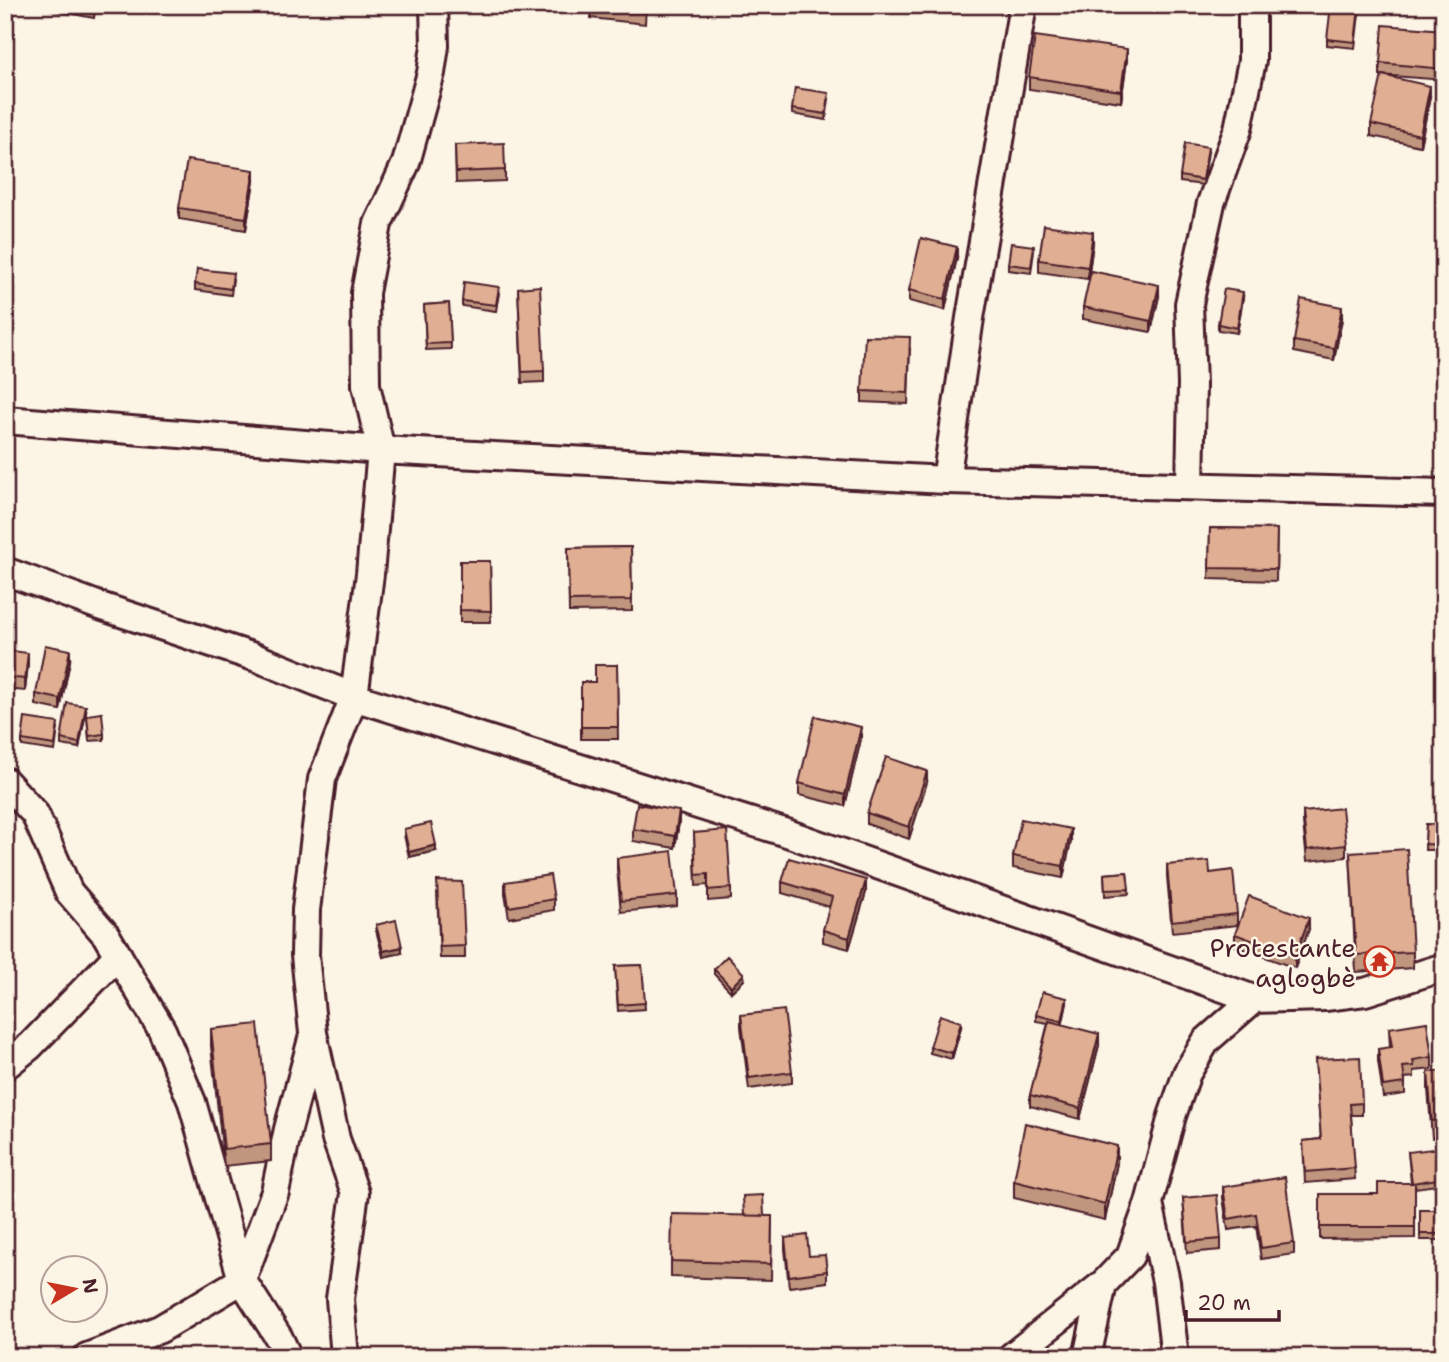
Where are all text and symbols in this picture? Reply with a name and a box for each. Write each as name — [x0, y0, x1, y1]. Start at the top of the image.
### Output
place label: Protestante aglogbè — [1210, 930, 1356, 995]
temple icon: Protestante aglogbè — [1362, 945, 1396, 979]
north arrow — [38, 1254, 108, 1324]
text: N — [77, 1277, 104, 1296]
scale bar — [1186, 1278, 1279, 1322]
text: 20 m — [1197, 1289, 1251, 1317]

